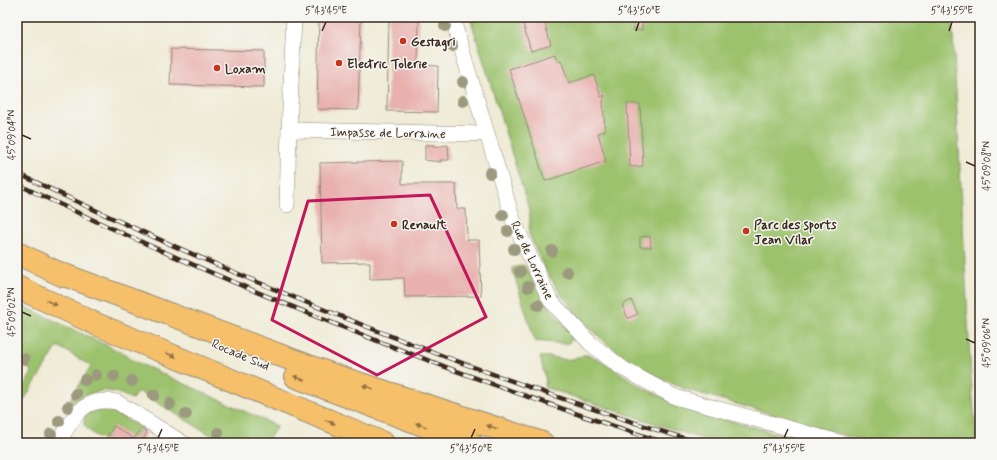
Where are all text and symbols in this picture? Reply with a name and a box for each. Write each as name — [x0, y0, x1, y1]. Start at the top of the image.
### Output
text: 5°43'45"E — [305, 4, 347, 18]
text: 5°43'50"E — [618, 4, 661, 18]
text: 5°43'55"E — [931, 4, 973, 18]
place label: Gestagri — [411, 34, 455, 52]
marker: Gestagri — [398, 36, 408, 46]
place label: Electric Tolerie — [347, 56, 428, 73]
marker: Electric Tolerie — [334, 58, 344, 68]
place label: Loxam — [225, 61, 266, 78]
marker: Loxam — [212, 63, 222, 73]
text: 45°09'04"N — [5, 110, 19, 160]
street label: Impasse de Lorraine — [330, 124, 446, 143]
text: 45°09'08"N — [980, 141, 994, 191]
place label: Renault — [402, 217, 447, 234]
place label: Parc des sports Jean Vilar — [754, 217, 837, 249]
marker: Renault — [389, 219, 399, 229]
street label: Rue de Lorraine — [506, 219, 557, 303]
marker: Parc des sports Jean Vilar — [741, 226, 751, 236]
text: 45°09'02"N — [5, 287, 19, 337]
one-way arrow — [47, 300, 58, 306]
text: 45°09'06"N — [980, 318, 994, 368]
street label: Rocade Sud — [209, 336, 272, 375]
one-way arrow — [166, 353, 178, 359]
one-way arrow — [293, 375, 305, 381]
one-way arrow — [362, 383, 374, 389]
one-way arrow — [324, 419, 335, 425]
one-way arrow — [414, 421, 426, 427]
one-way arrow — [485, 424, 497, 430]
text: 5°43'45"E — [137, 442, 179, 456]
text: 5°43'50"E — [450, 442, 493, 456]
text: 5°43'55"E — [763, 442, 805, 456]

